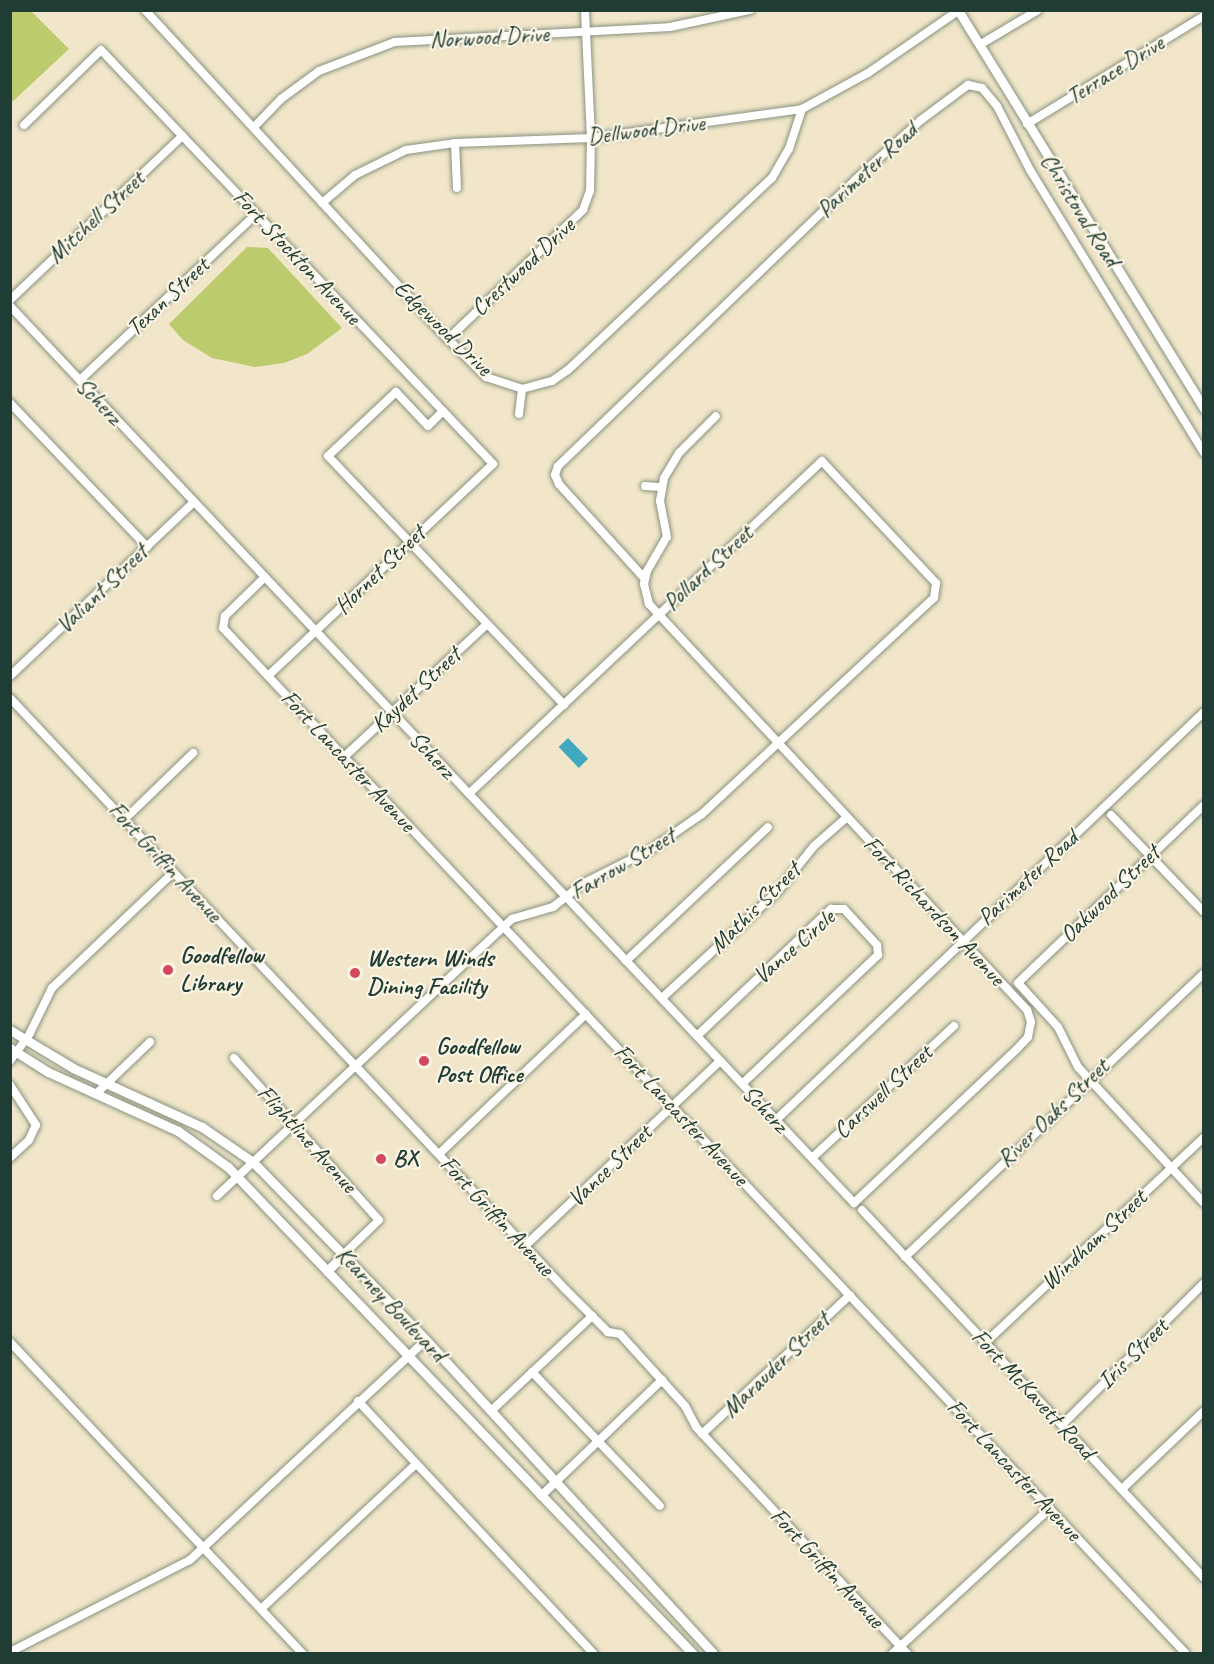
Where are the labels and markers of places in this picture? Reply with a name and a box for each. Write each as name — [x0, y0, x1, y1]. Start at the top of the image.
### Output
place label: Goodfellow Library — [180, 942, 264, 998]
place label: Western Winds Dining Facility — [367, 945, 494, 1001]
marker: Goodfellow Library — [161, 963, 175, 977]
marker: Western Winds Dining Facility — [348, 966, 362, 980]
place label: Goodfellow Post Office — [436, 1033, 522, 1089]
marker: Goodfellow Post Office — [417, 1054, 431, 1068]
place label: BX — [393, 1145, 418, 1173]
marker: BX — [374, 1152, 388, 1166]

